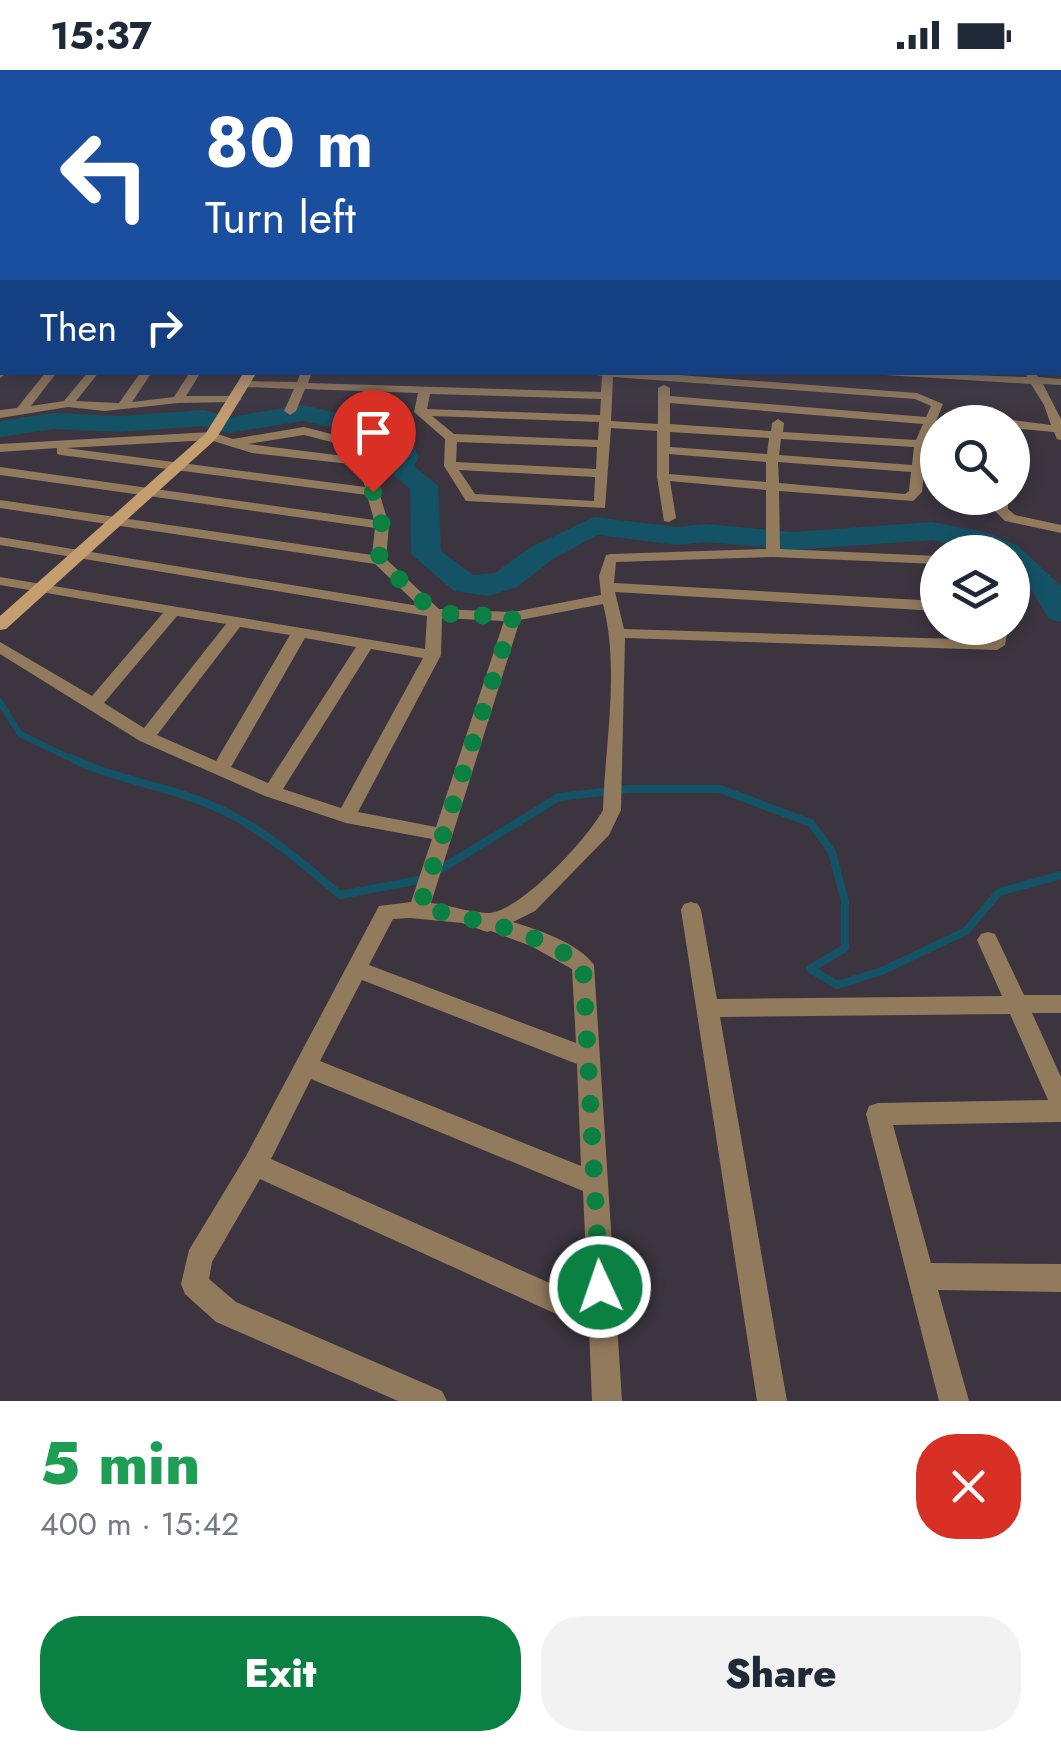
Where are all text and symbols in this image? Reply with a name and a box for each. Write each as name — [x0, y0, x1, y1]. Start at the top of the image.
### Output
text: 15:37 — [50, 8, 152, 63]
text: 80 m — [205, 92, 374, 193]
icon: left — [40, 110, 170, 240]
text: Turn left — [205, 185, 356, 250]
text: Then — [40, 300, 117, 355]
icon: right — [137, 300, 192, 355]
pin — [331, 390, 416, 493]
icon: arrive — [346, 405, 401, 460]
map controls — [920, 405, 1030, 645]
button: search — [920, 405, 1030, 515]
button: layers — [920, 535, 1030, 645]
position arrow — [548, 1235, 652, 1339]
text: 5 min — [40, 1420, 200, 1507]
button: close — [916, 1434, 1021, 1539]
text: 400 m · 15:42 — [40, 1501, 239, 1547]
button: Exit — [40, 1616, 521, 1731]
button: Share — [541, 1616, 1021, 1731]

